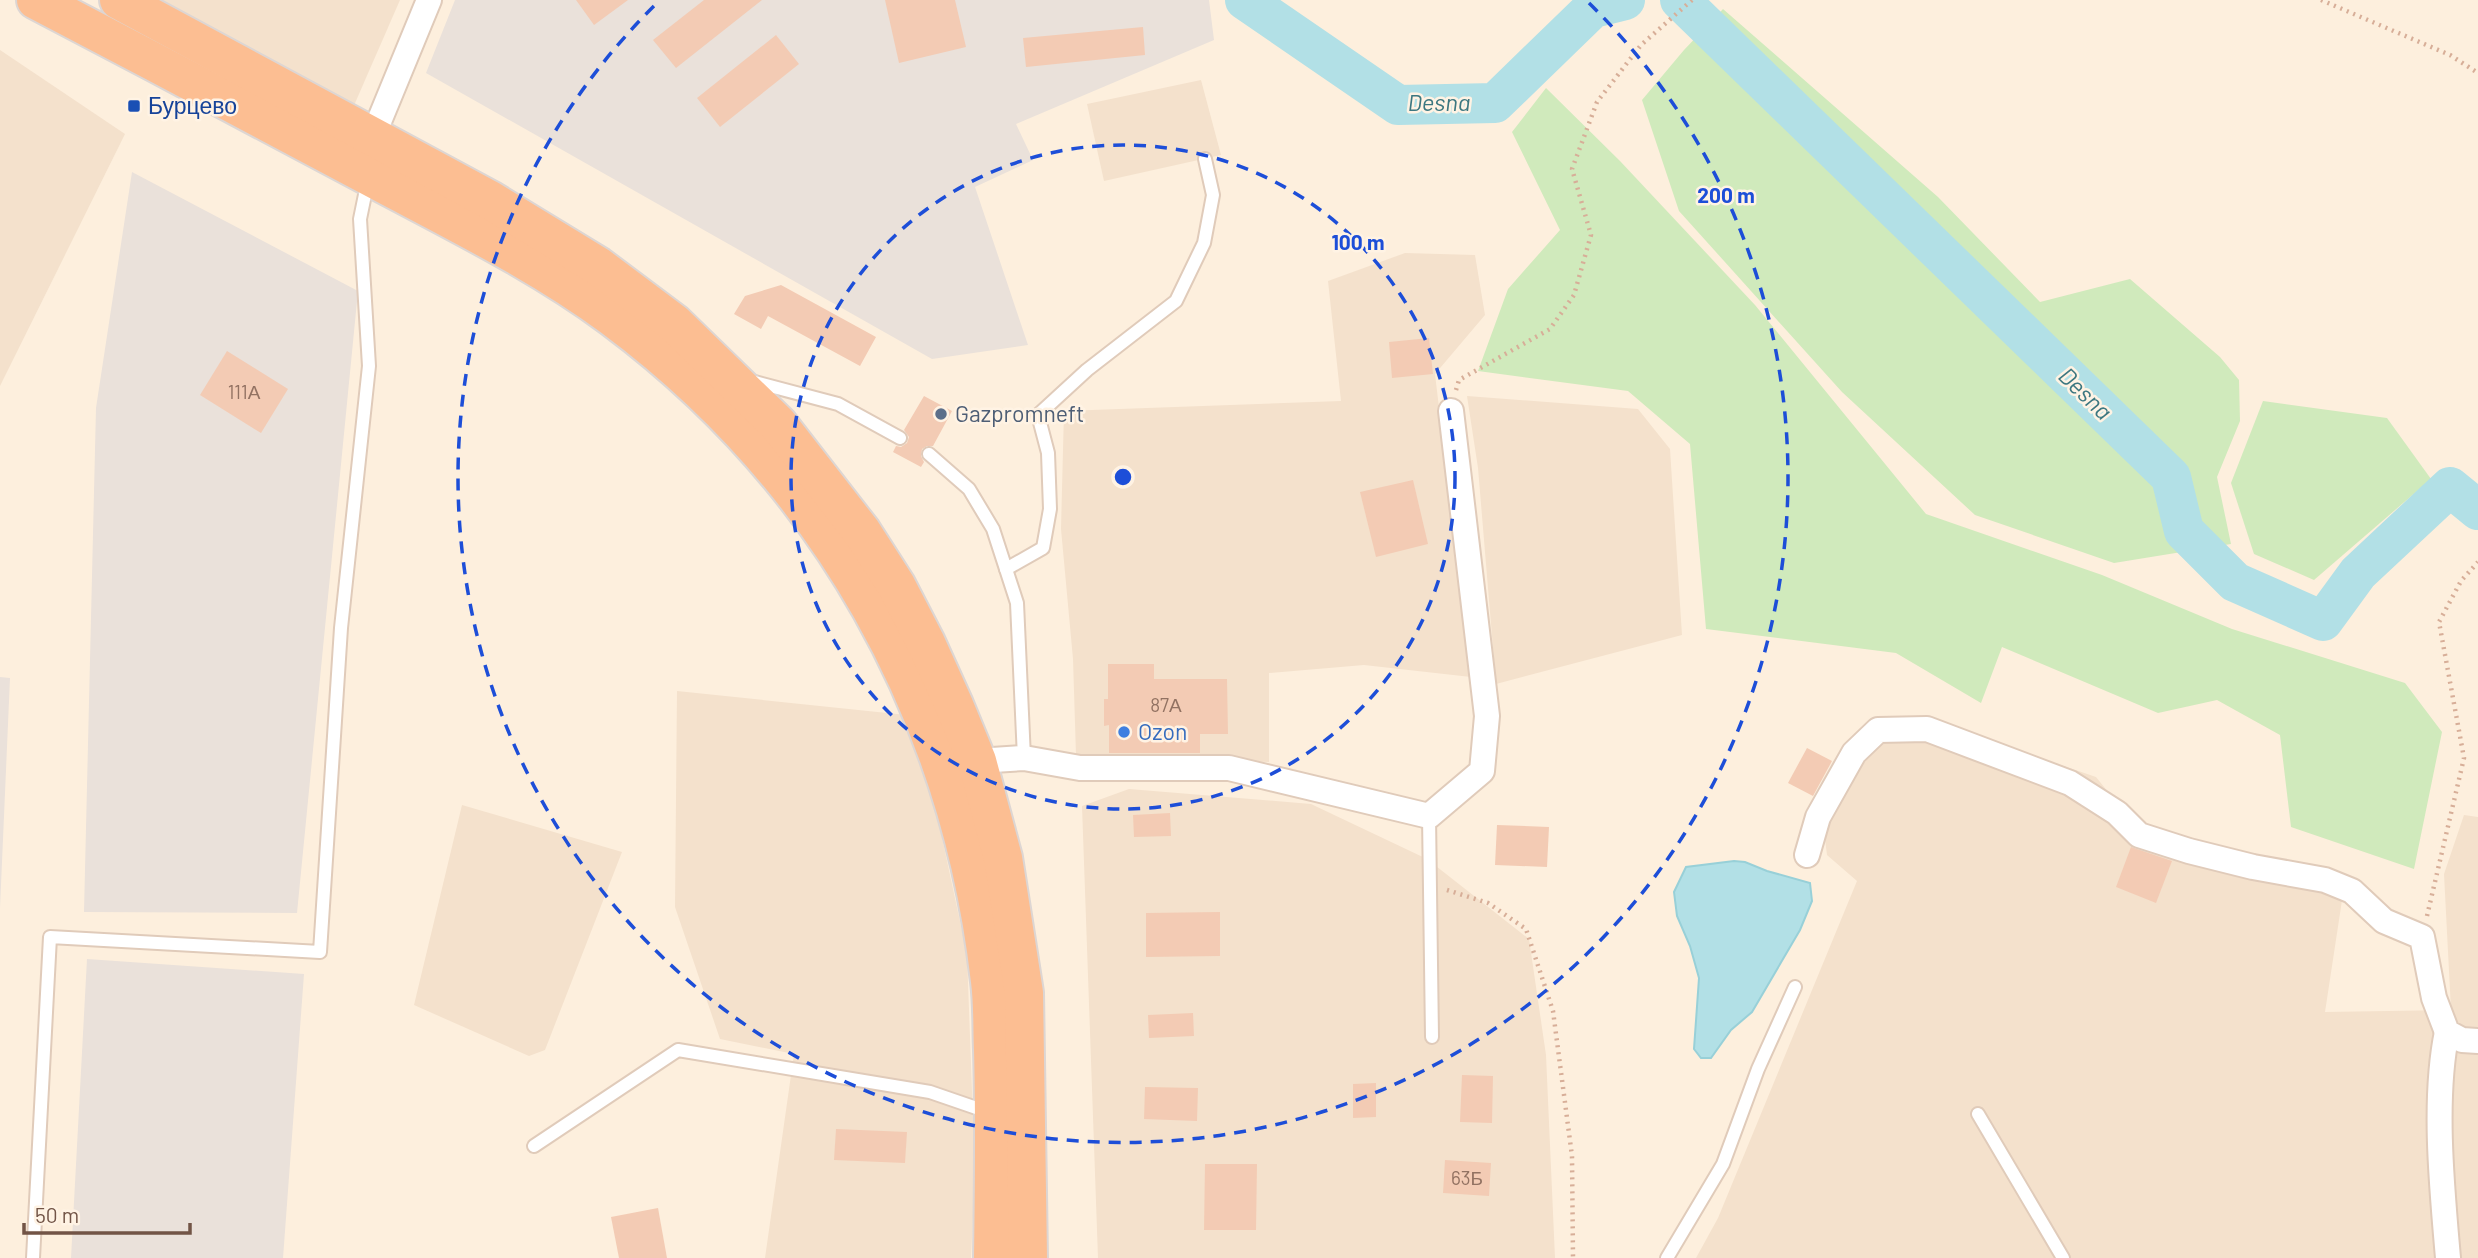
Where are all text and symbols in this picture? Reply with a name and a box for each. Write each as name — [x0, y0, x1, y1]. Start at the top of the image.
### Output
water label: Desna — [1407, 87, 1471, 116]
place label: Бурцево — [148, 91, 237, 119]
marker: Бурцево — [126, 98, 142, 114]
text: 200 m — [1697, 182, 1755, 207]
text: 100 m — [1331, 229, 1385, 254]
water label: Desna — [2053, 361, 2119, 425]
house number: 111А — [228, 380, 261, 403]
place label: Gazpromneft — [955, 399, 1084, 427]
marker: Gazpromneft — [933, 406, 949, 422]
centre of rings — [1111, 465, 1135, 489]
house number: 87А — [1150, 693, 1182, 716]
place label: Ozon — [1138, 717, 1187, 745]
marker: Ozon — [1116, 724, 1132, 740]
house number: 63Б — [1451, 1166, 1483, 1189]
scale bar — [24, 1192, 191, 1236]
text: 50 m — [35, 1202, 79, 1227]

